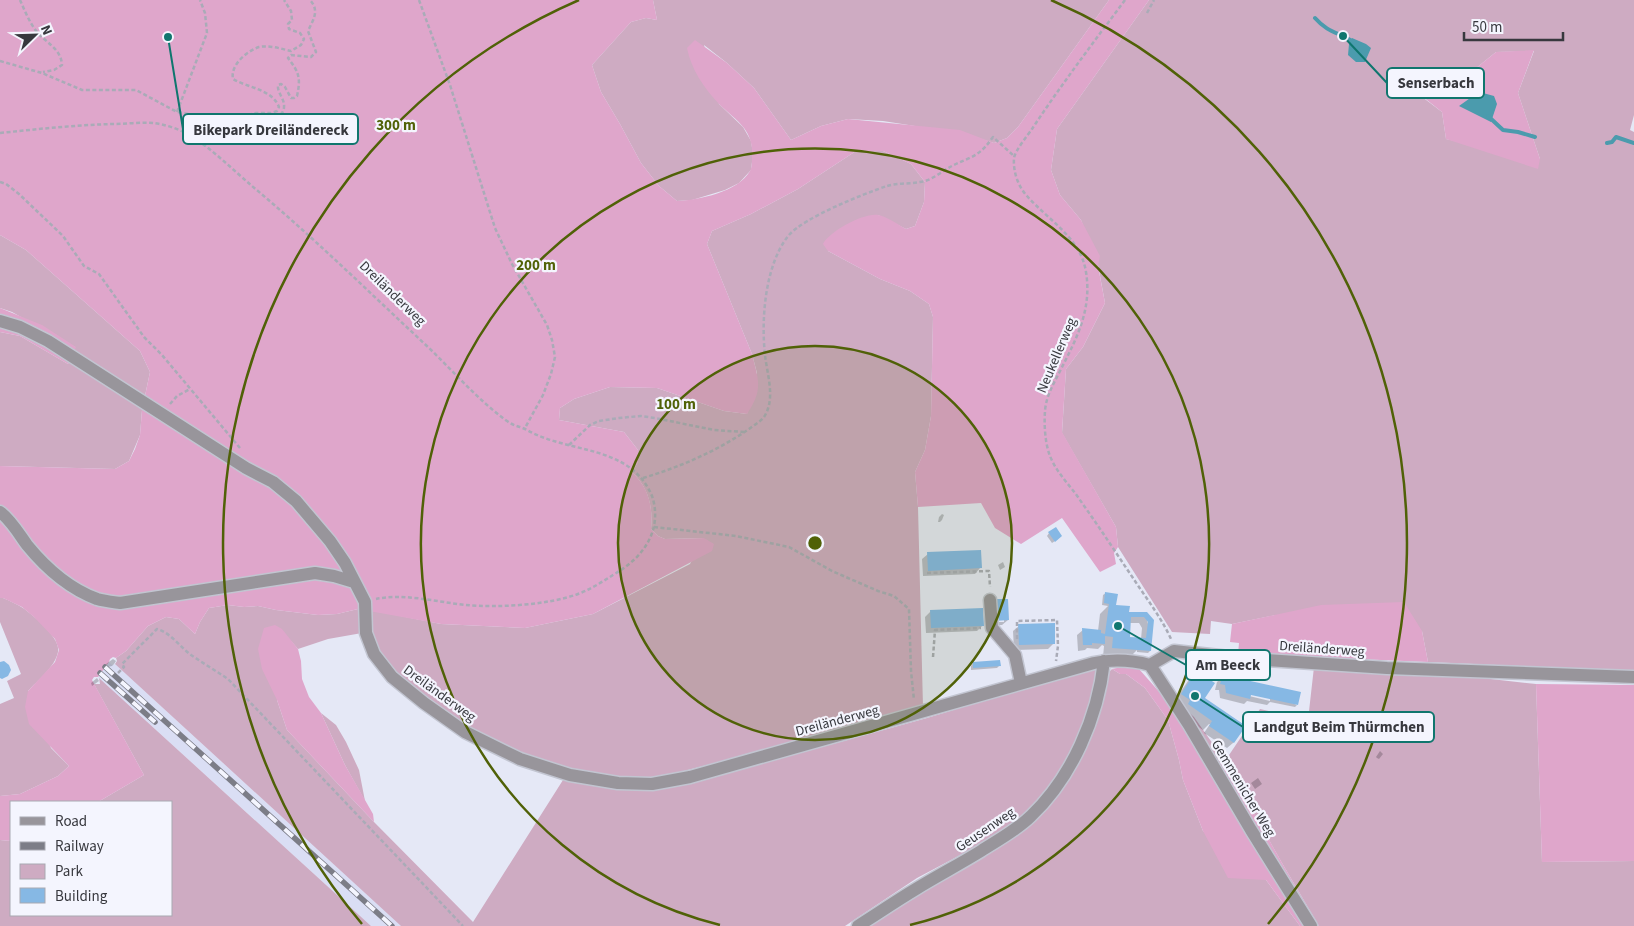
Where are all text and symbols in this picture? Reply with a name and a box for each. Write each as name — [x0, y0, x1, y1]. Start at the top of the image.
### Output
north arrow — [10, 10, 60, 60]
scale bar — [1464, 10, 1563, 42]
text: 50 m — [1472, 17, 1502, 38]
text: N — [35, 22, 57, 39]
callout: Senserbach — [1387, 68, 1484, 98]
text: Senserbach — [1398, 73, 1475, 94]
callout: Bikepark Dreiländereck — [183, 114, 358, 144]
text: 300 m — [376, 115, 416, 136]
text: Bikepark Dreiländereck — [193, 120, 350, 141]
text: 200 m — [516, 255, 556, 276]
street label: Dreiländerweg — [355, 257, 430, 331]
street label: Neukellerweg — [1032, 315, 1082, 396]
text: 100 m — [656, 394, 696, 415]
centre of rings — [806, 534, 824, 552]
street label: Dreiländerweg — [1278, 636, 1365, 662]
callout: Am Beeck — [1186, 650, 1270, 680]
text: Am Beeck — [1195, 655, 1261, 676]
street label: Dreiländerweg — [399, 661, 480, 727]
street label: Dreiländerweg — [793, 700, 881, 742]
callout: Landgut Beim Thürmchen — [1243, 712, 1434, 742]
text: Landgut Beim Thürmchen — [1253, 717, 1425, 738]
street label: Gemmenicher Weg — [1206, 736, 1280, 841]
legend — [10, 801, 172, 916]
street label: Geusenweg — [952, 803, 1019, 857]
text: Road — [55, 811, 87, 832]
text: Railway — [55, 836, 104, 857]
text: Park — [55, 861, 84, 882]
text: Building — [55, 886, 108, 907]

